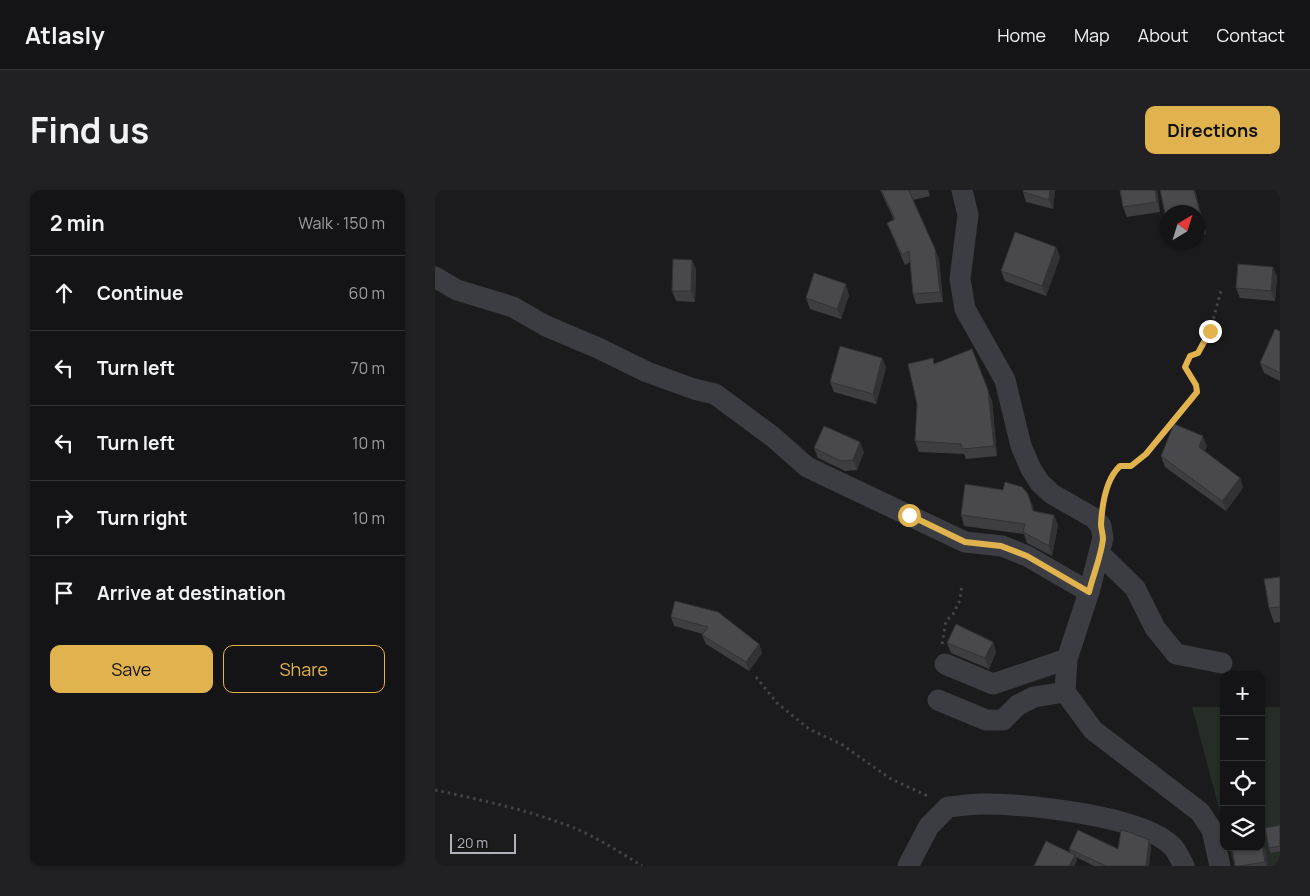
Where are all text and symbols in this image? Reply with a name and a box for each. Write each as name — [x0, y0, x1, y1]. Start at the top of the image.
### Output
text: Atlasly — [25, 18, 105, 51]
text: Home — [997, 23, 1046, 47]
text: Map — [1074, 23, 1110, 47]
text: About — [1138, 23, 1188, 47]
text: Contact — [1216, 23, 1285, 47]
text: Find us — [30, 106, 149, 154]
button: Directions — [1145, 106, 1280, 154]
north arrow — [1160, 205, 1205, 250]
text: 2 min — [50, 209, 105, 237]
text: Walk · 150 m — [298, 212, 385, 234]
icon: ahead — [50, 279, 78, 307]
text: Continue — [97, 280, 183, 306]
text: 60 m — [349, 282, 385, 304]
route end — [1199, 320, 1222, 343]
icon: left — [50, 354, 78, 382]
text: Turn left — [97, 355, 175, 381]
text: 70 m — [350, 357, 385, 379]
icon: left — [50, 429, 78, 457]
text: Turn left — [97, 430, 175, 456]
text: 10 m — [352, 432, 385, 454]
icon: right — [50, 504, 78, 532]
route start — [898, 504, 921, 527]
text: Turn right — [97, 505, 187, 531]
text: 10 m — [352, 507, 385, 529]
icon: arrive — [50, 579, 78, 607]
text: Arrive at destination — [97, 580, 286, 606]
button: Save — [50, 645, 213, 693]
button: Share — [223, 645, 385, 693]
map controls — [1220, 671, 1265, 851]
button: + — [1220, 671, 1265, 716]
button: − — [1220, 716, 1265, 761]
button: locate — [1220, 761, 1265, 806]
button: layers — [1220, 806, 1265, 851]
scale bar — [450, 831, 516, 854]
text: 20 m — [457, 833, 488, 852]

